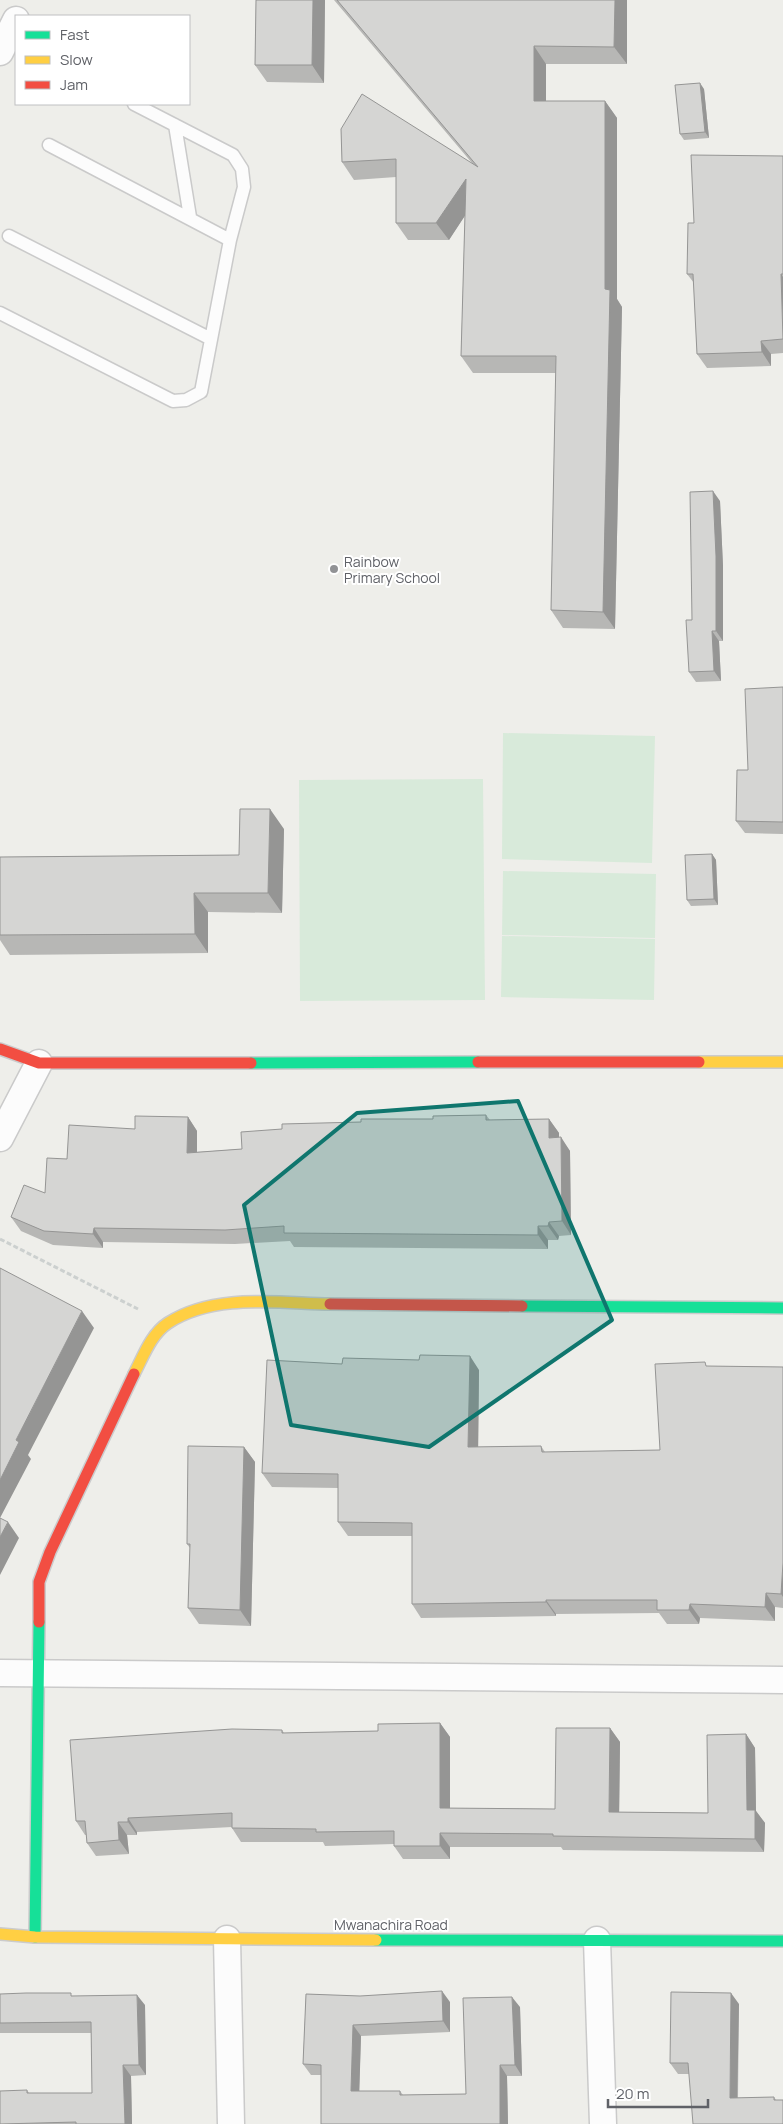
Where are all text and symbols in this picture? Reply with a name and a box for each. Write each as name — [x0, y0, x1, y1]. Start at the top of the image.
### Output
legend — [15, 15, 190, 105]
text: Fast — [60, 24, 89, 45]
text: Slow — [60, 49, 93, 70]
text: Jam — [60, 74, 88, 95]
place label: Rainbow Primary School — [344, 552, 440, 587]
marker: Rainbow Primary School — [328, 563, 340, 575]
street label: Mwanachira Road — [334, 1915, 448, 1934]
scale bar — [608, 2076, 708, 2108]
text: 20 m — [616, 2083, 649, 2104]

